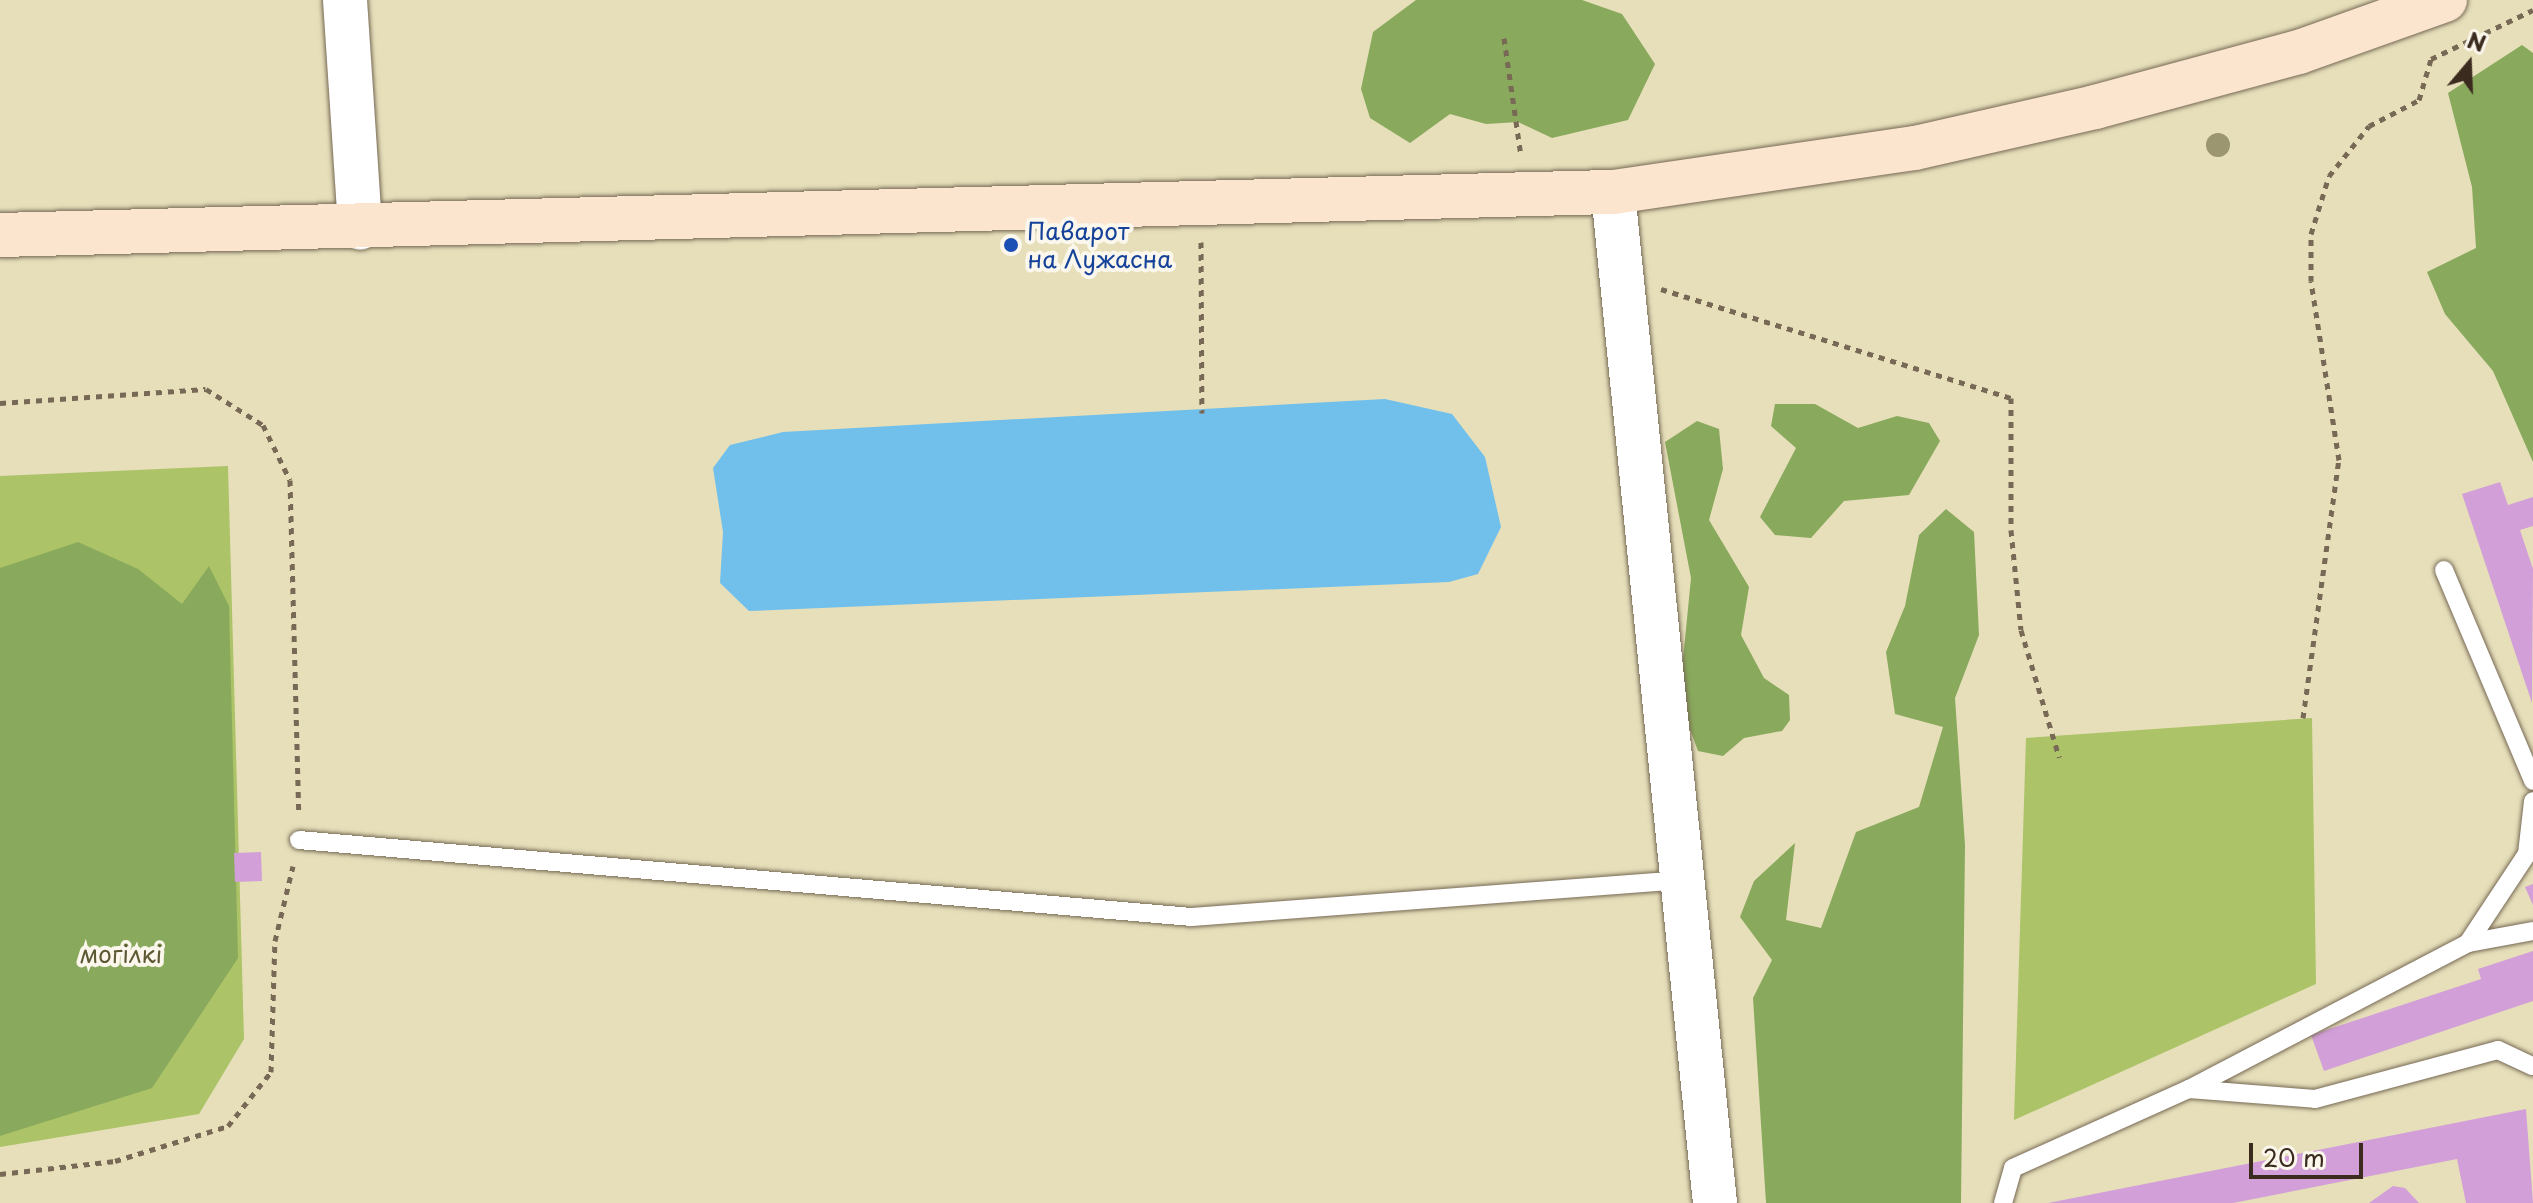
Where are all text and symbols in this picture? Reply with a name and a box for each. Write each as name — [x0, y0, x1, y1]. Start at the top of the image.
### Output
text: N — [2463, 22, 2491, 59]
north arrow — [2429, 24, 2509, 104]
place label: Паварот на Лужасна — [1027, 217, 1172, 273]
marker: Паварот на Лужасна — [1002, 236, 1020, 254]
park label: могілкі — [80, 940, 162, 968]
scale bar — [2253, 1127, 2367, 1177]
text: 20 m — [2263, 1139, 2325, 1175]

